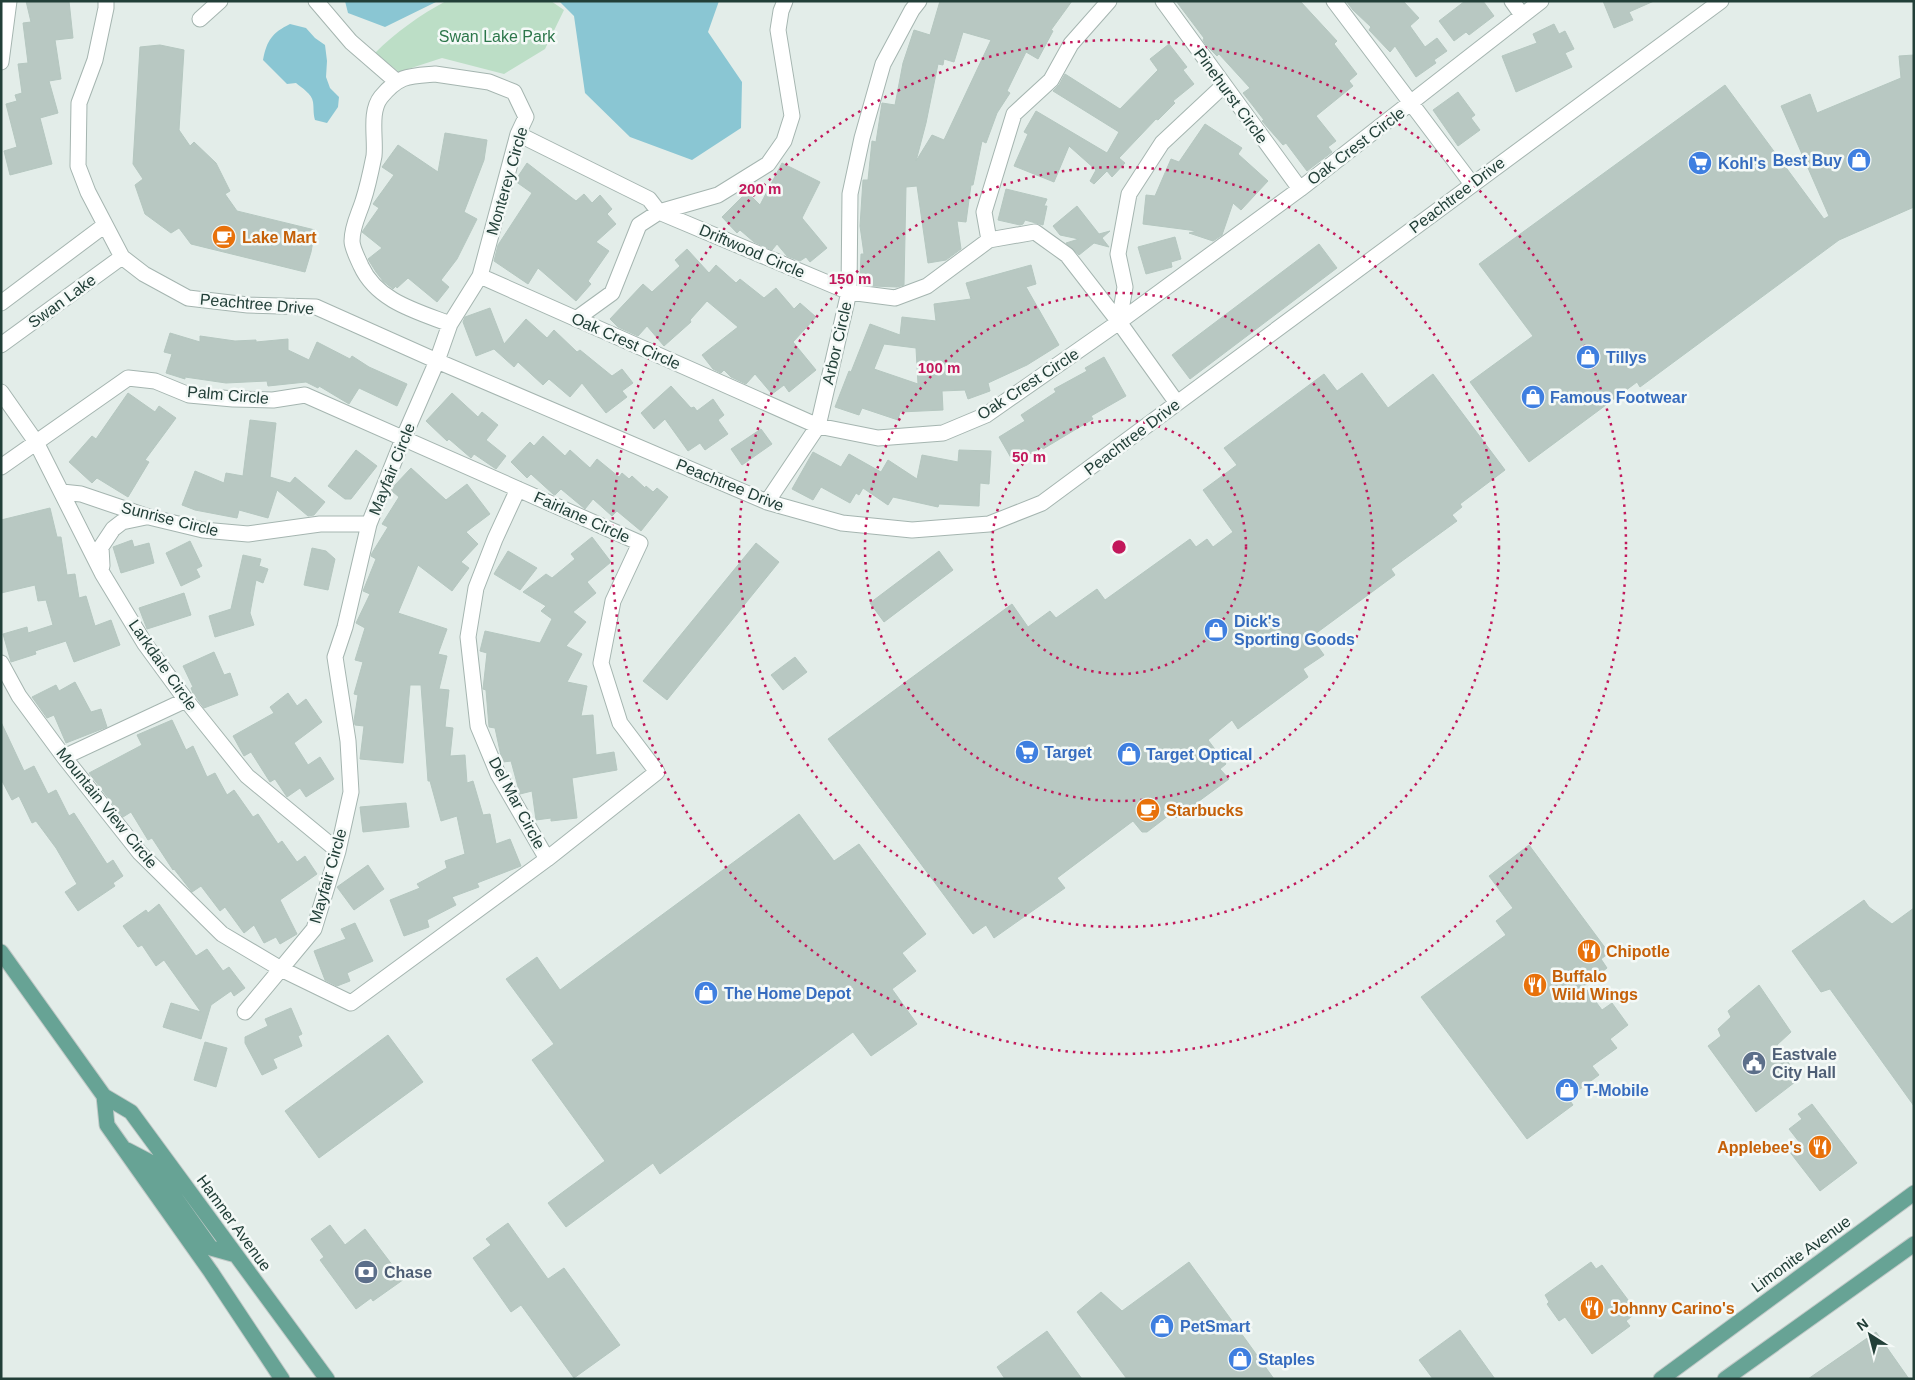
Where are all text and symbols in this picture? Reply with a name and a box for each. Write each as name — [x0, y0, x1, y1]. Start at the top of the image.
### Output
park label: Swan Lake Park — [439, 28, 556, 45]
street label: Pinehurst Circle — [1191, 45, 1271, 147]
street label: Oak Crest Circle — [1304, 104, 1408, 188]
street label: Monterey Circle — [483, 125, 531, 237]
shop icon: Best Buy — [1846, 147, 1872, 173]
supermarket icon: Kohl's — [1687, 150, 1713, 176]
place label: Best Buy — [1773, 152, 1842, 169]
street label: Peachtree Drive — [1406, 154, 1508, 236]
place label: Kohl's — [1718, 155, 1766, 172]
text: 200 m — [739, 180, 781, 197]
street label: Driftwood Circle — [697, 221, 807, 281]
cafe icon: Lake Mart — [211, 224, 237, 250]
place label: Lake Mart — [242, 229, 317, 246]
text: 150 m — [829, 270, 871, 287]
street label: Swan Lake — [25, 271, 99, 331]
street label: Peachtree Drive — [199, 291, 315, 317]
street label: Arbor Circle — [819, 300, 855, 386]
street label: Oak Crest Circle — [569, 309, 683, 373]
shop icon: Tillys — [1575, 344, 1601, 370]
street label: Oak Crest Circle — [974, 345, 1082, 423]
place label: Tillys — [1606, 349, 1647, 366]
text: 100 m — [918, 359, 960, 376]
street label: Palm Circle — [187, 383, 270, 407]
shop icon: Famous Footwear — [1520, 384, 1546, 410]
place label: Famous Footwear — [1550, 389, 1687, 406]
street label: Peachtree Drive — [1081, 396, 1183, 478]
street label: Mayfair Circle — [366, 420, 418, 518]
text: 50 m — [1012, 448, 1046, 465]
street label: Peachtree Drive — [674, 456, 786, 514]
street label: Fairlane Circle — [531, 488, 633, 546]
street label: Sunrise Circle — [120, 499, 220, 539]
centre of rings — [1110, 538, 1128, 556]
place label: Dick's Sporting Goods — [1234, 613, 1355, 648]
street label: Larkdale Circle — [125, 616, 201, 714]
shop icon: Dick's Sporting Goods — [1203, 617, 1229, 643]
supermarket icon: Target — [1014, 739, 1040, 765]
shop icon: Target Optical — [1116, 741, 1142, 767]
street label: Mountain View Circle — [53, 744, 161, 872]
place label: Target — [1044, 744, 1092, 761]
place label: Target Optical — [1146, 746, 1252, 763]
street label: Del Mar Circle — [486, 754, 548, 852]
cafe icon: Starbucks — [1135, 797, 1161, 823]
place label: Starbucks — [1166, 802, 1243, 819]
street label: Mayfair Circle — [306, 827, 350, 925]
restaurant icon: Chipotle — [1576, 938, 1602, 964]
place label: Chipotle — [1606, 943, 1670, 960]
place label: Buffalo Wild Wings — [1552, 968, 1638, 1003]
restaurant icon: Buffalo Wild Wings — [1522, 972, 1548, 998]
shop icon: The Home Depot — [693, 980, 719, 1006]
place label: The Home Depot — [724, 985, 852, 1002]
place label: Eastvale City Hall — [1772, 1046, 1837, 1081]
public building icon: Eastvale City Hall — [1741, 1050, 1767, 1076]
shop icon: T-Mobile — [1554, 1077, 1580, 1103]
place label: T-Mobile — [1584, 1082, 1649, 1099]
restaurant icon: Applebee's — [1807, 1134, 1833, 1160]
place label: Applebee's — [1717, 1139, 1802, 1156]
street label: Hamner Avenue — [193, 1172, 275, 1274]
street label: Limonite Avenue — [1748, 1212, 1854, 1296]
bank icon: Chase — [353, 1259, 379, 1285]
place label: Chase — [384, 1264, 432, 1281]
restaurant icon: Johnny Carino's — [1579, 1295, 1605, 1321]
place label: Johnny Carino's — [1610, 1300, 1735, 1317]
north arrow — [1845, 1310, 1895, 1360]
shop icon: PetSmart — [1149, 1313, 1175, 1339]
text: N — [1854, 1315, 1871, 1334]
place label: PetSmart — [1180, 1318, 1251, 1335]
shop icon: Staples — [1227, 1346, 1253, 1372]
place label: Staples — [1258, 1351, 1315, 1368]

